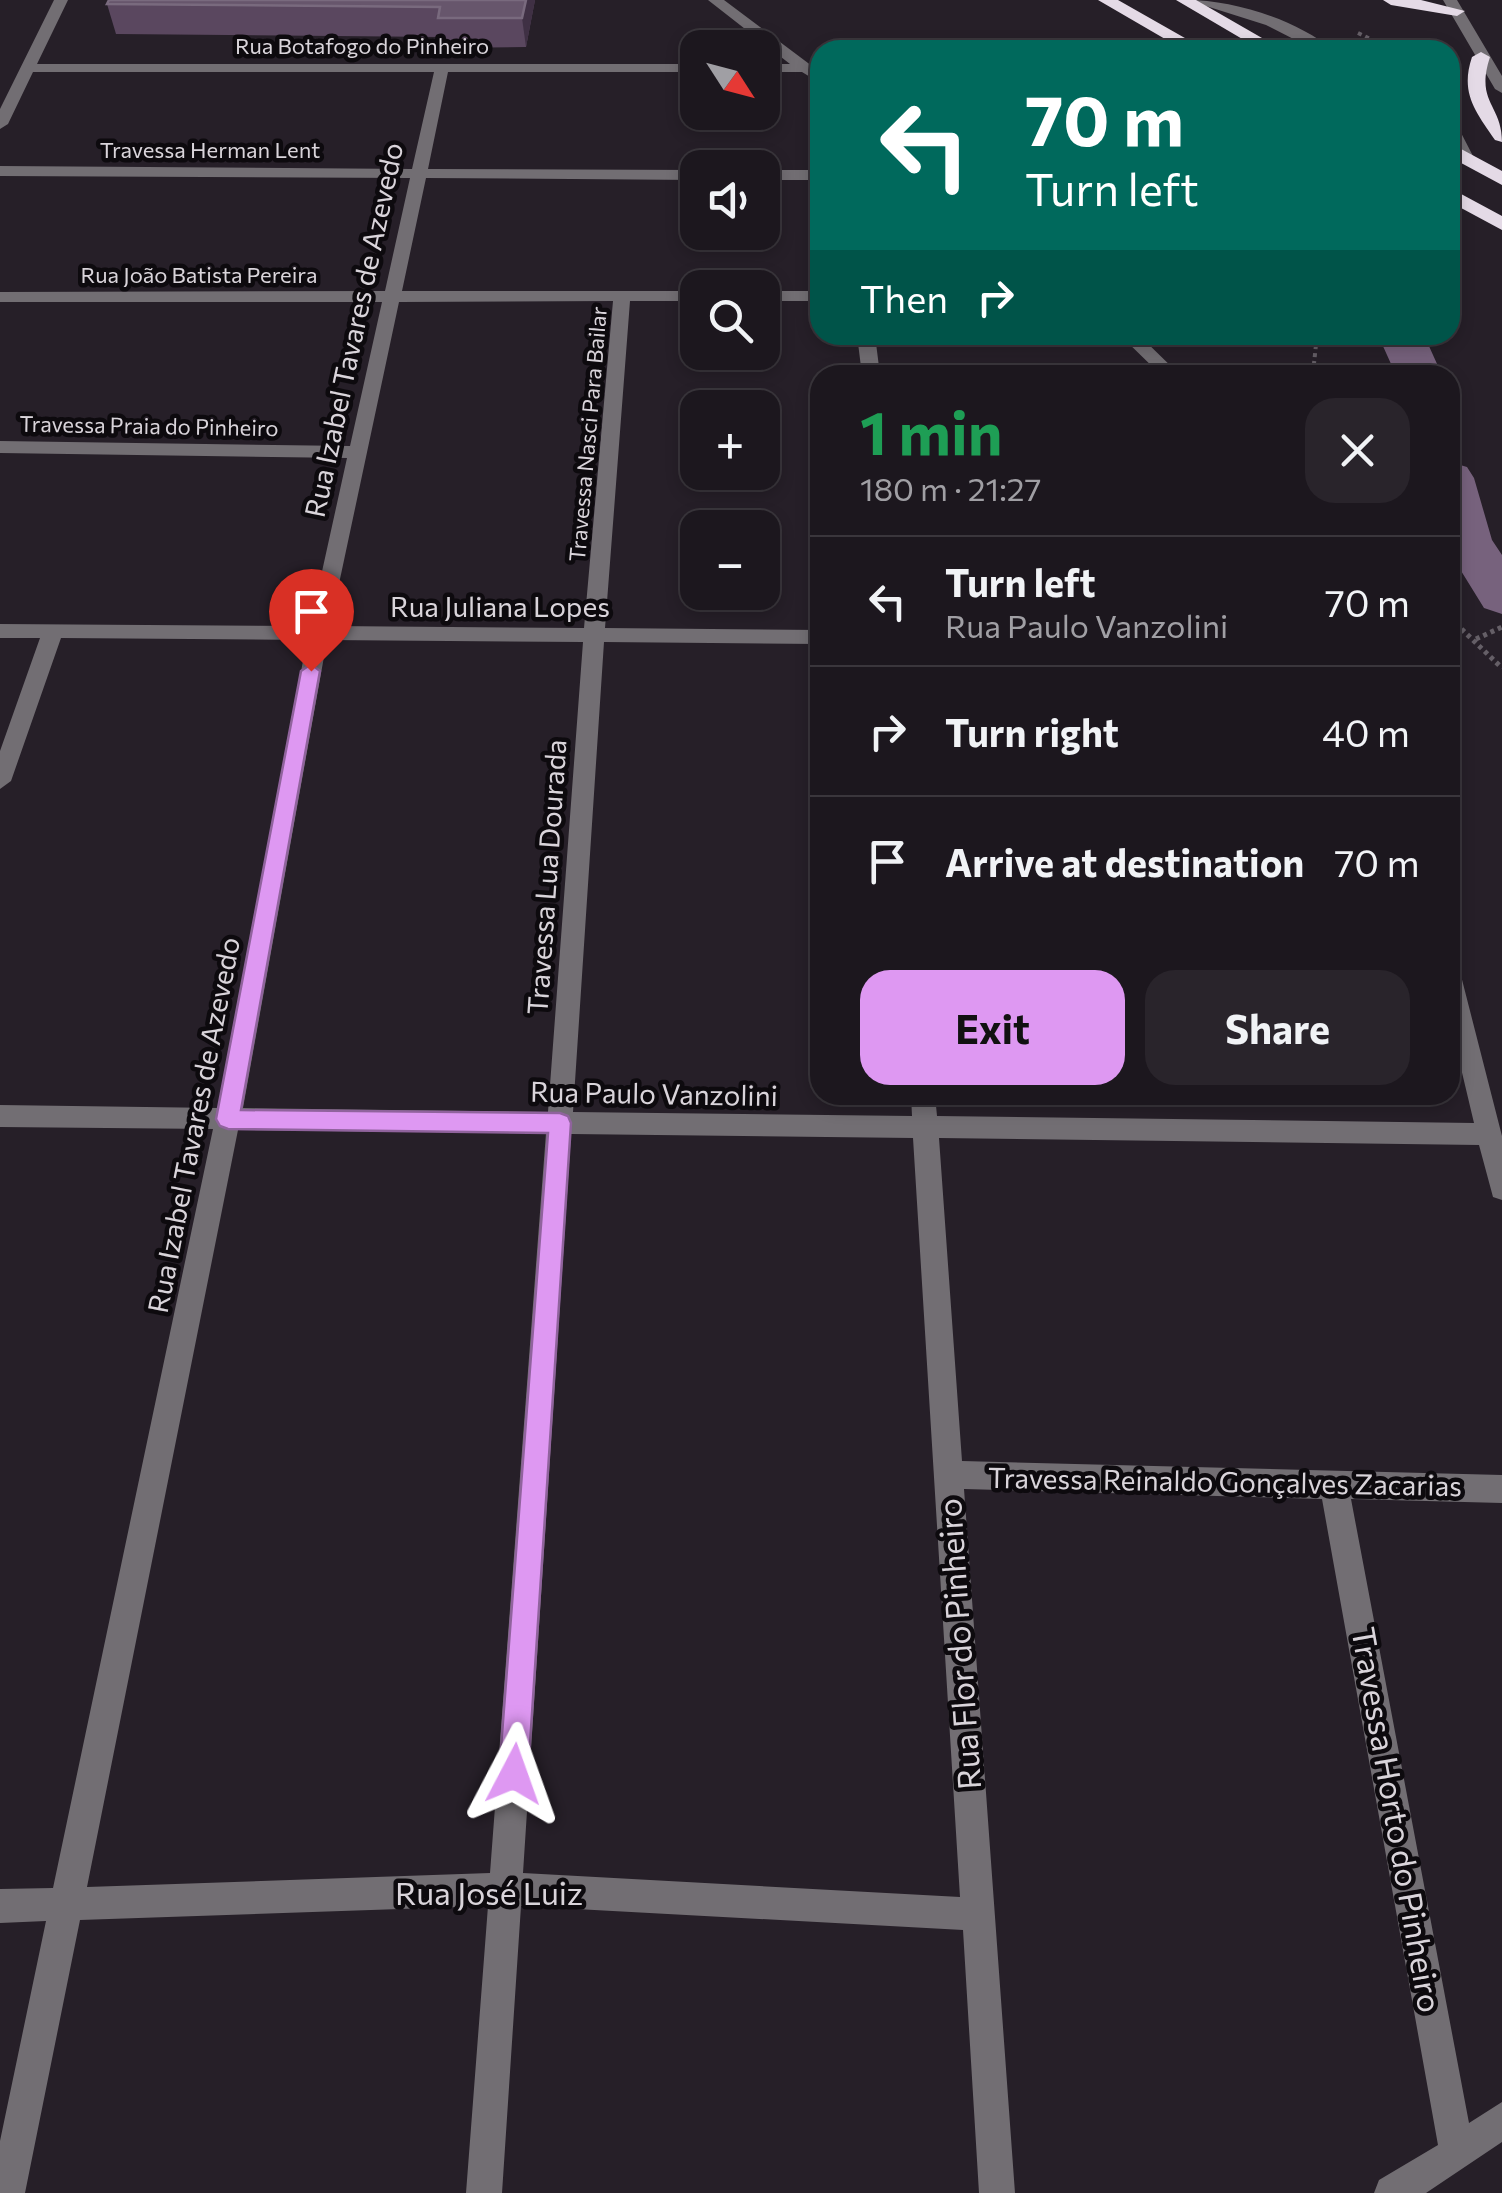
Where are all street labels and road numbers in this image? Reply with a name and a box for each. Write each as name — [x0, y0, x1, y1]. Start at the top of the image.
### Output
street label: Rua Botafogo do Pinheiro — [235, 32, 489, 59]
street label: Travessa Herman Lent — [100, 136, 320, 163]
street label: Rua Izabel Tavares de Azevedo — [297, 139, 409, 520]
street label: Rua João Batista Pereira — [81, 261, 317, 288]
street label: Travessa Nasci Para Bailar — [563, 305, 612, 563]
street label: Travessa Praia do Pinheiro — [19, 410, 279, 441]
street label: Rua Juliana Lopes — [390, 589, 610, 623]
street label: Travessa Lua Dourada — [519, 738, 573, 1016]
street label: Rua Izabel Tavares de Azevedo — [140, 934, 246, 1316]
street label: Rua Paulo Vanzolini — [530, 1074, 778, 1112]
street label: Travessa Reinaldo Gonçalves Zacarias — [988, 1460, 1462, 1502]
street label: Rua Flor do Pinheiro — [928, 1497, 988, 1791]
street label: Travessa Horto do Pinheiro — [1344, 1624, 1452, 2015]
street label: Rua José Luiz — [395, 1872, 583, 1912]

